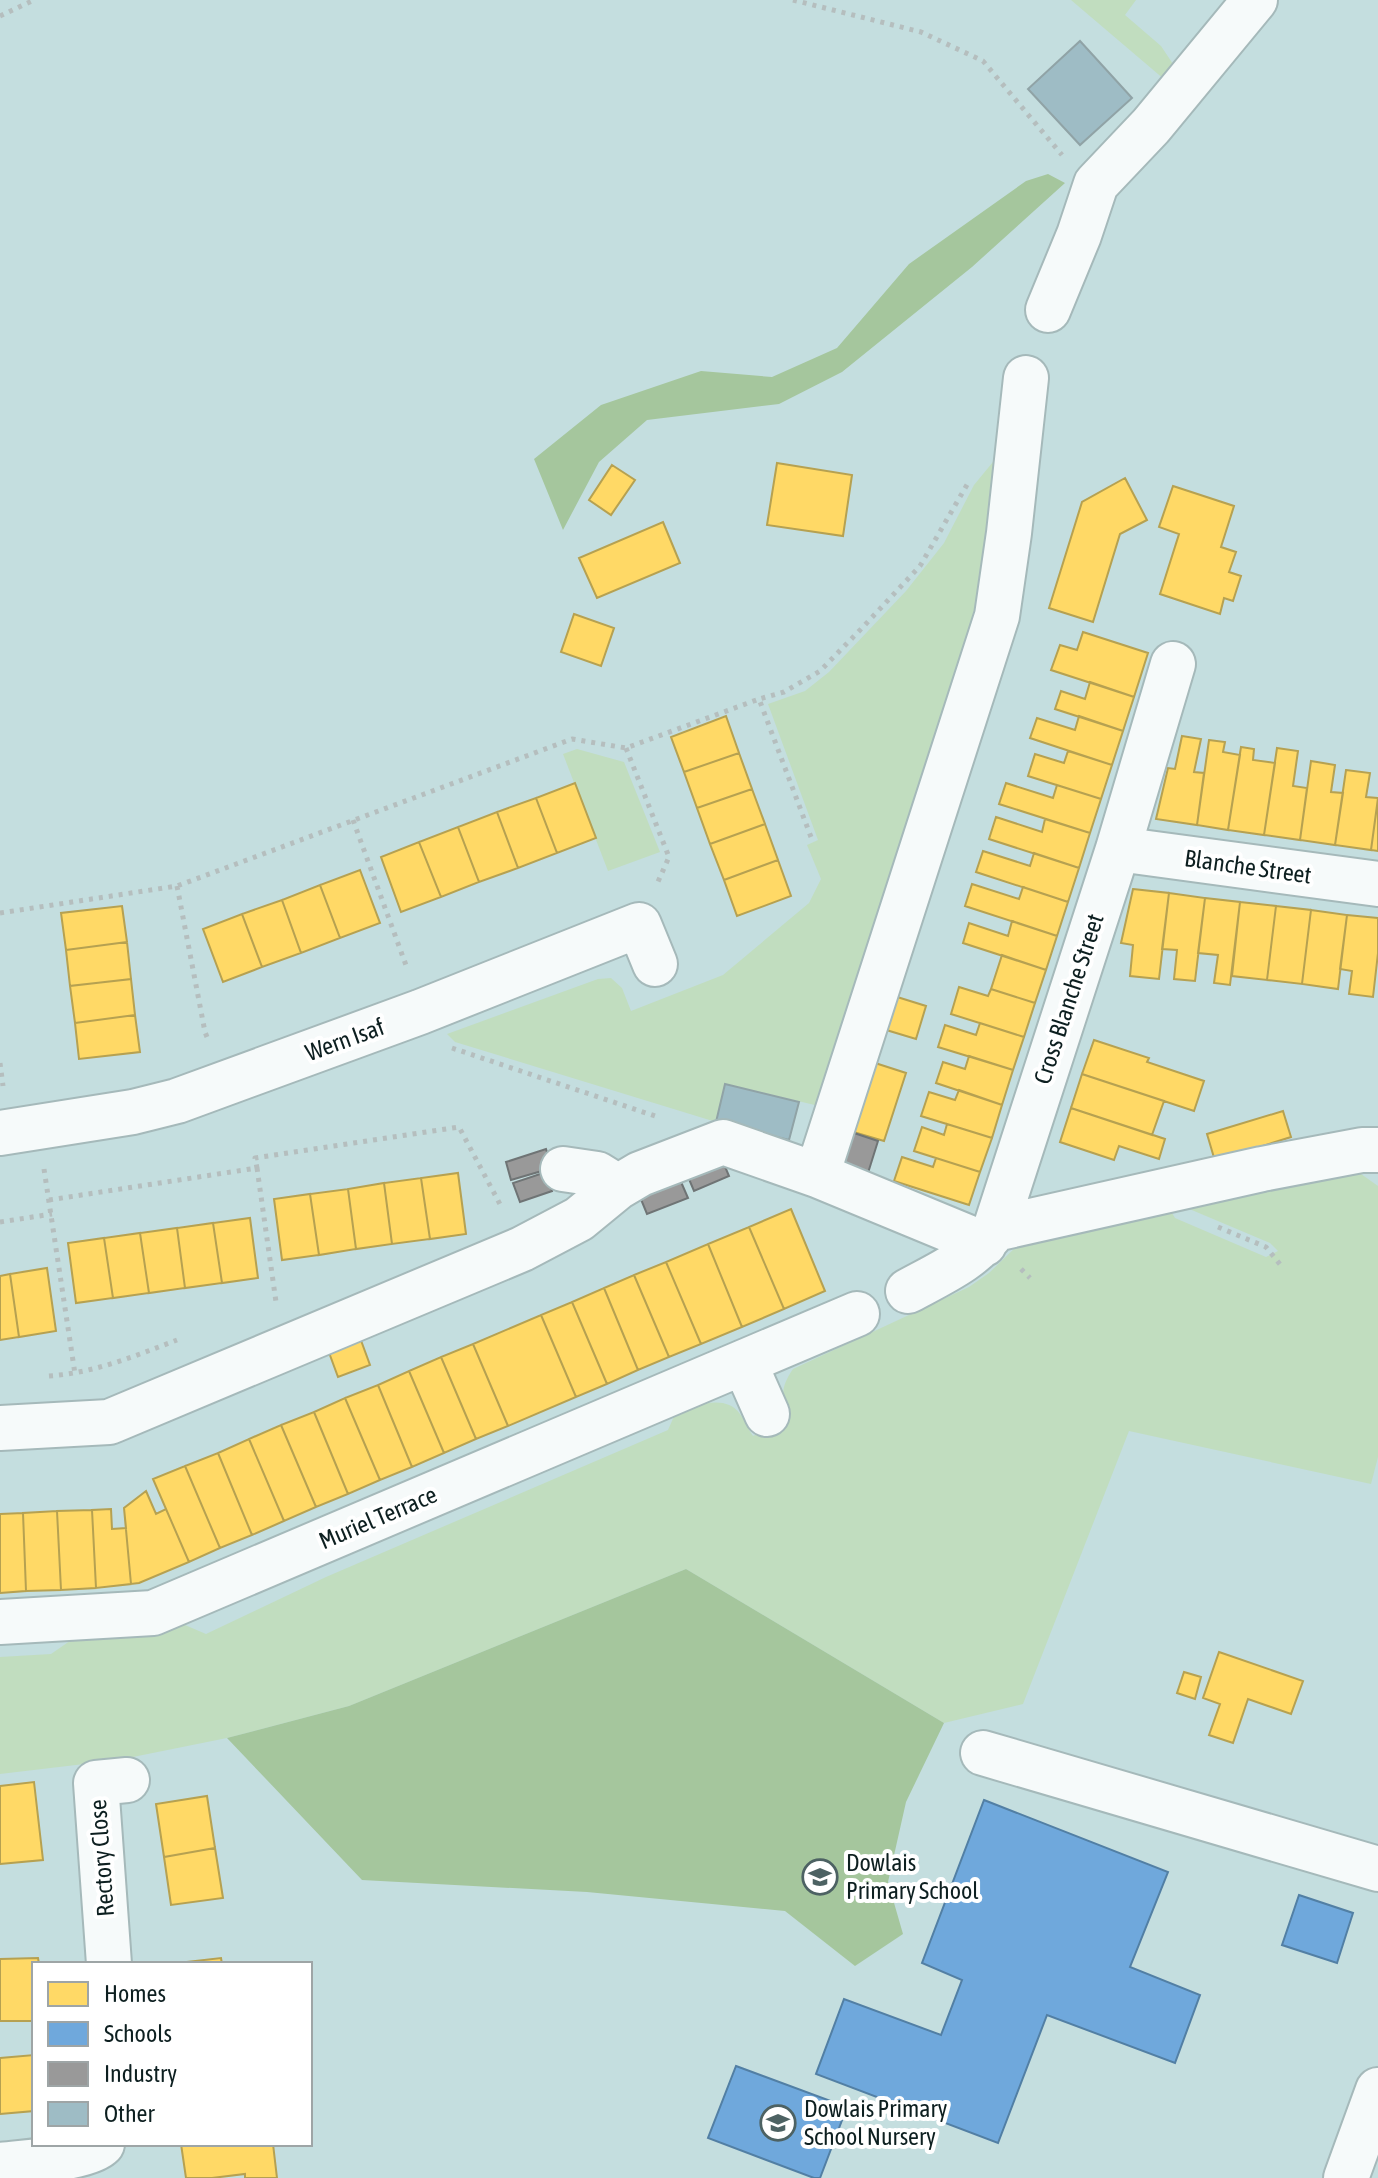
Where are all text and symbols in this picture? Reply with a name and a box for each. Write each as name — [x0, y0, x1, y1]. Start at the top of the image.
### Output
street label: Blanche Street — [1183, 844, 1313, 889]
street label: Cross Blanche Street — [1028, 910, 1109, 1087]
street label: Wern Isaf — [302, 1013, 388, 1066]
street label: Muriel Terrace — [315, 1481, 441, 1554]
street label: Rectory Close — [84, 1799, 119, 1918]
place label: Dowlais Primary School — [846, 1849, 979, 1904]
school or university icon: Dowlais Primary School — [801, 1858, 839, 1896]
legend — [32, 1962, 312, 2146]
text: Homes — [104, 1980, 166, 2007]
text: Schools — [104, 2020, 172, 2047]
text: Industry — [104, 2060, 177, 2087]
place label: Dowlais Primary School Nursery — [804, 2095, 947, 2150]
text: Other — [104, 2100, 155, 2127]
school or university icon: Dowlais Primary School Nursery — [759, 2104, 797, 2142]

